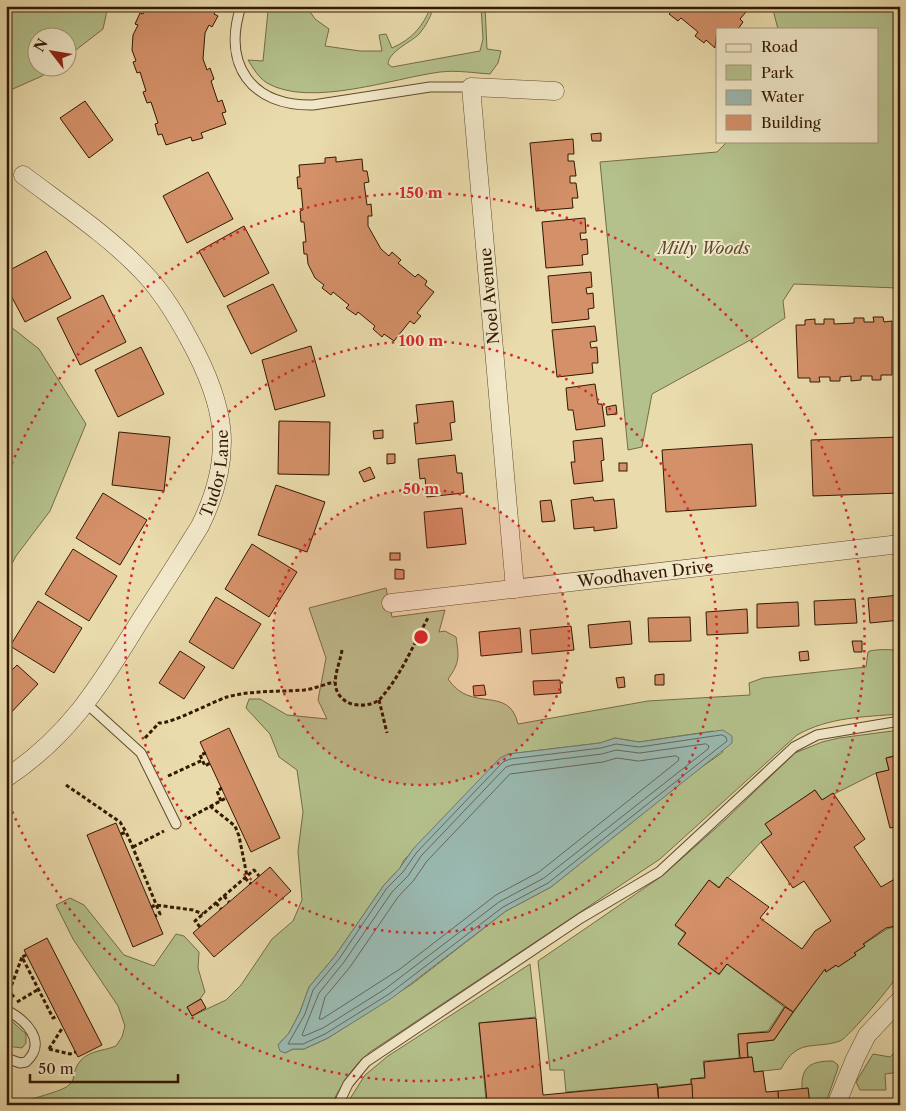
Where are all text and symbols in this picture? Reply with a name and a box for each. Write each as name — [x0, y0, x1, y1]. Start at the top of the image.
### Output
north arrow — [28, 28, 78, 78]
legend — [716, 28, 878, 142]
text: N — [30, 35, 52, 55]
text: Road — [761, 37, 798, 56]
text: Park — [761, 63, 795, 82]
text: Water — [760, 87, 805, 106]
text: Building — [761, 113, 821, 132]
text: 150 m — [399, 183, 443, 202]
park label: Milly Woods — [656, 238, 750, 258]
street label: Noel Avenue — [475, 247, 503, 345]
text: 100 m — [399, 331, 443, 350]
street label: Tudor Lane — [195, 429, 232, 520]
text: 50 m — [403, 479, 439, 498]
street label: Woodhaven Drive — [575, 556, 714, 591]
centre of rings — [412, 628, 430, 646]
scale bar — [30, 1051, 178, 1083]
text: 50 m — [38, 1059, 74, 1078]

